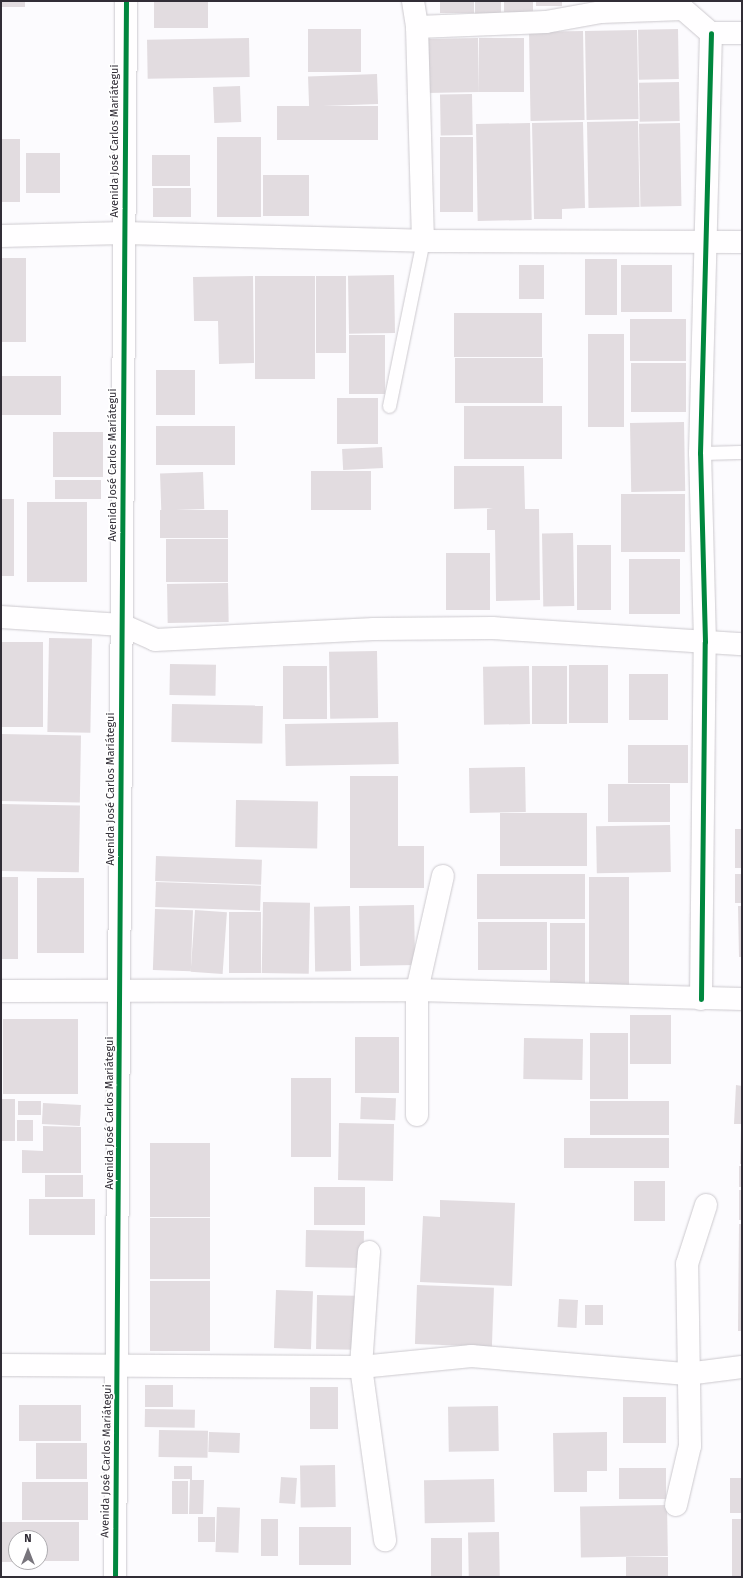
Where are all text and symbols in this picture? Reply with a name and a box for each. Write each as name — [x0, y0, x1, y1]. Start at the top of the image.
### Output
street label: Avenida José Carlos Mariátegui — [108, 64, 122, 218]
street label: Avenida José Carlos Mariátegui — [106, 388, 120, 542]
street label: Avenida José Carlos Mariátegui — [104, 712, 118, 866]
street label: Avenida José Carlos Mariátegui — [103, 1036, 117, 1190]
street label: Avenida José Carlos Mariátegui — [99, 1384, 115, 1538]
north arrow — [8, 1530, 48, 1570]
text: N — [24, 1532, 32, 1545]

